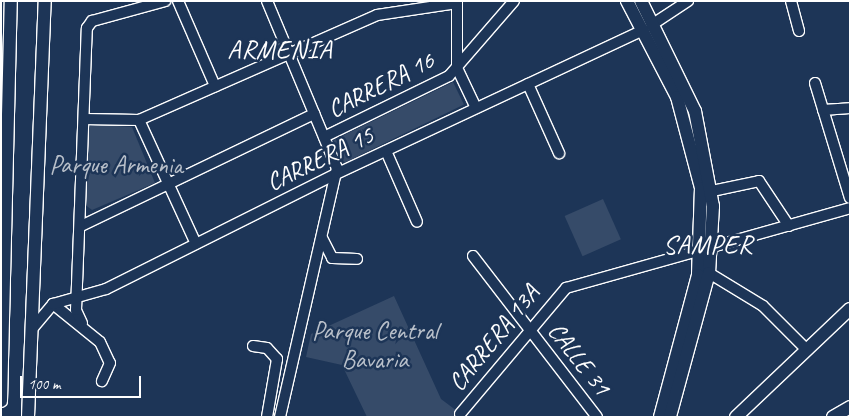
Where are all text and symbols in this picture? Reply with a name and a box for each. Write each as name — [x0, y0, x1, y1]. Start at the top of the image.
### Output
district label: ARMENIA — [227, 34, 333, 66]
street label: CARRERA 16 — [323, 45, 439, 125]
street label: CARRERA 15 — [262, 120, 378, 198]
park label: Parque Armenia — [49, 150, 183, 180]
district label: SAMPER — [662, 229, 754, 261]
street label: CARRERA 13A — [442, 279, 546, 397]
park label: Parque Central Bavaria — [312, 317, 438, 376]
street label: CALLE 31 — [541, 317, 617, 401]
scale bar — [22, 366, 144, 398]
text: 100 m — [28, 375, 60, 394]

